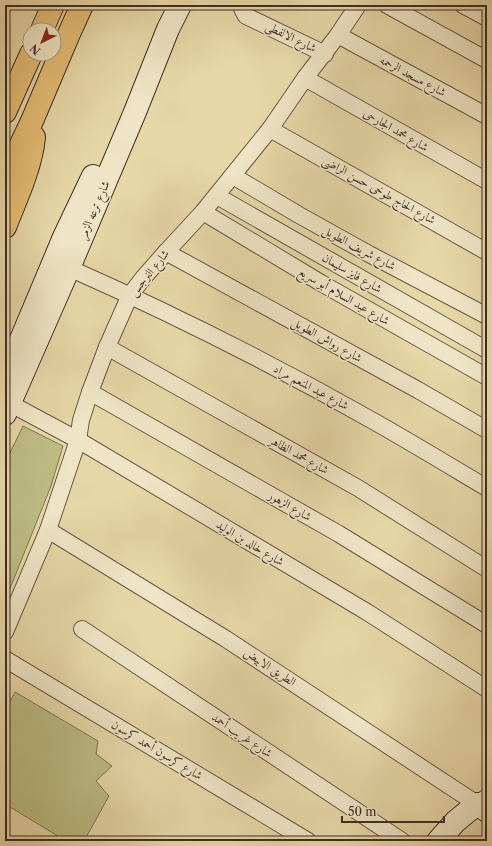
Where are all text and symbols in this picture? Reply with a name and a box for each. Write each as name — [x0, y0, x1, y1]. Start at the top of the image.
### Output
street label: شارع الالفطى — [262, 18, 319, 59]
north arrow — [22, 22, 62, 62]
text: N — [27, 41, 44, 58]
street label: شارع مسجد الرحمه — [376, 52, 449, 103]
street label: شارع محمد الجارحى — [359, 105, 432, 158]
street label: شارع الحاج طوخى حسن الراضى — [318, 152, 439, 231]
street label: شارع ترعه الزمر — [74, 178, 116, 243]
street label: شارع شريف الطويل — [318, 222, 399, 277]
street label: شارع النرجس — [125, 246, 175, 302]
street label: شارع فايز سليمان — [318, 249, 385, 299]
street label: شارع عبد السلام أبو سريع — [294, 263, 393, 331]
street label: شارع رواش الطويل — [287, 314, 365, 369]
street label: شارع عبد المنعم مراد — [269, 360, 352, 416]
street label: شارع محمد الظاهر — [263, 431, 332, 481]
street label: شارع الزهور — [263, 487, 315, 527]
street label: شارع خالد بن الوليد — [212, 516, 287, 572]
street label: الطريق الابيض — [241, 644, 299, 690]
street label: شارع غريب أحمد — [207, 709, 276, 764]
street label: شارع كرسون أحمد كرسون — [107, 716, 206, 786]
scale bar — [342, 798, 444, 824]
text: 50 m — [348, 804, 377, 819]

